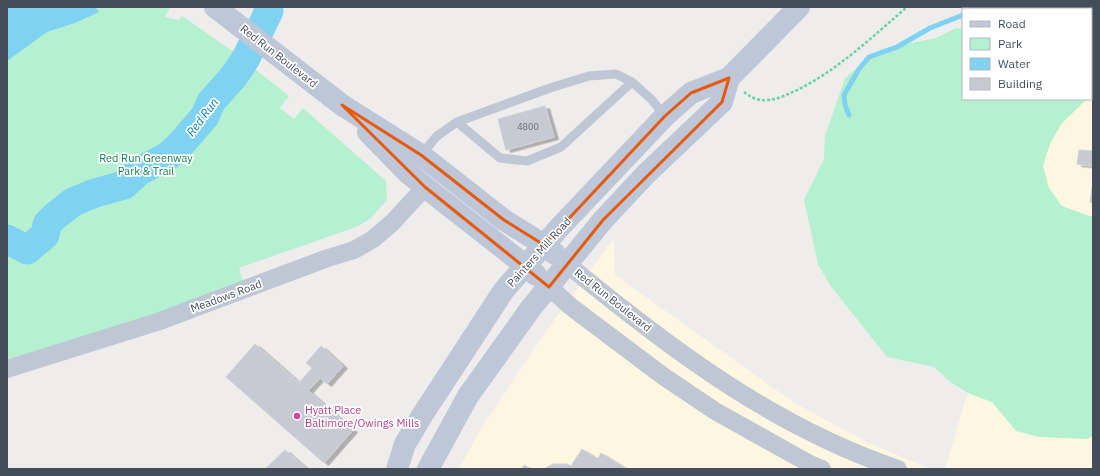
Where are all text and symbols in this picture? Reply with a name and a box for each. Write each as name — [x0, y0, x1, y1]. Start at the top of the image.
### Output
legend — [962, 8, 1092, 100]
text: Road — [998, 16, 1026, 31]
street label: Red Run Boulevard — [238, 22, 320, 90]
text: Park — [998, 36, 1023, 51]
text: Water — [998, 56, 1031, 71]
text: Building — [998, 76, 1043, 91]
water label: Red Run — [183, 95, 221, 139]
house number: 4800 — [517, 121, 539, 132]
park label: Red Run Greenway Park & Trail — [99, 151, 193, 178]
street label: Painters Mill Road — [504, 214, 574, 290]
street label: Red Run Boulevard — [572, 266, 654, 334]
street label: Meadows Road — [188, 277, 264, 315]
place label: Hyatt Place Baltimore/Owings Mills — [305, 403, 419, 430]
marker: Hyatt Place Baltimore/Owings Mills — [292, 411, 302, 421]

